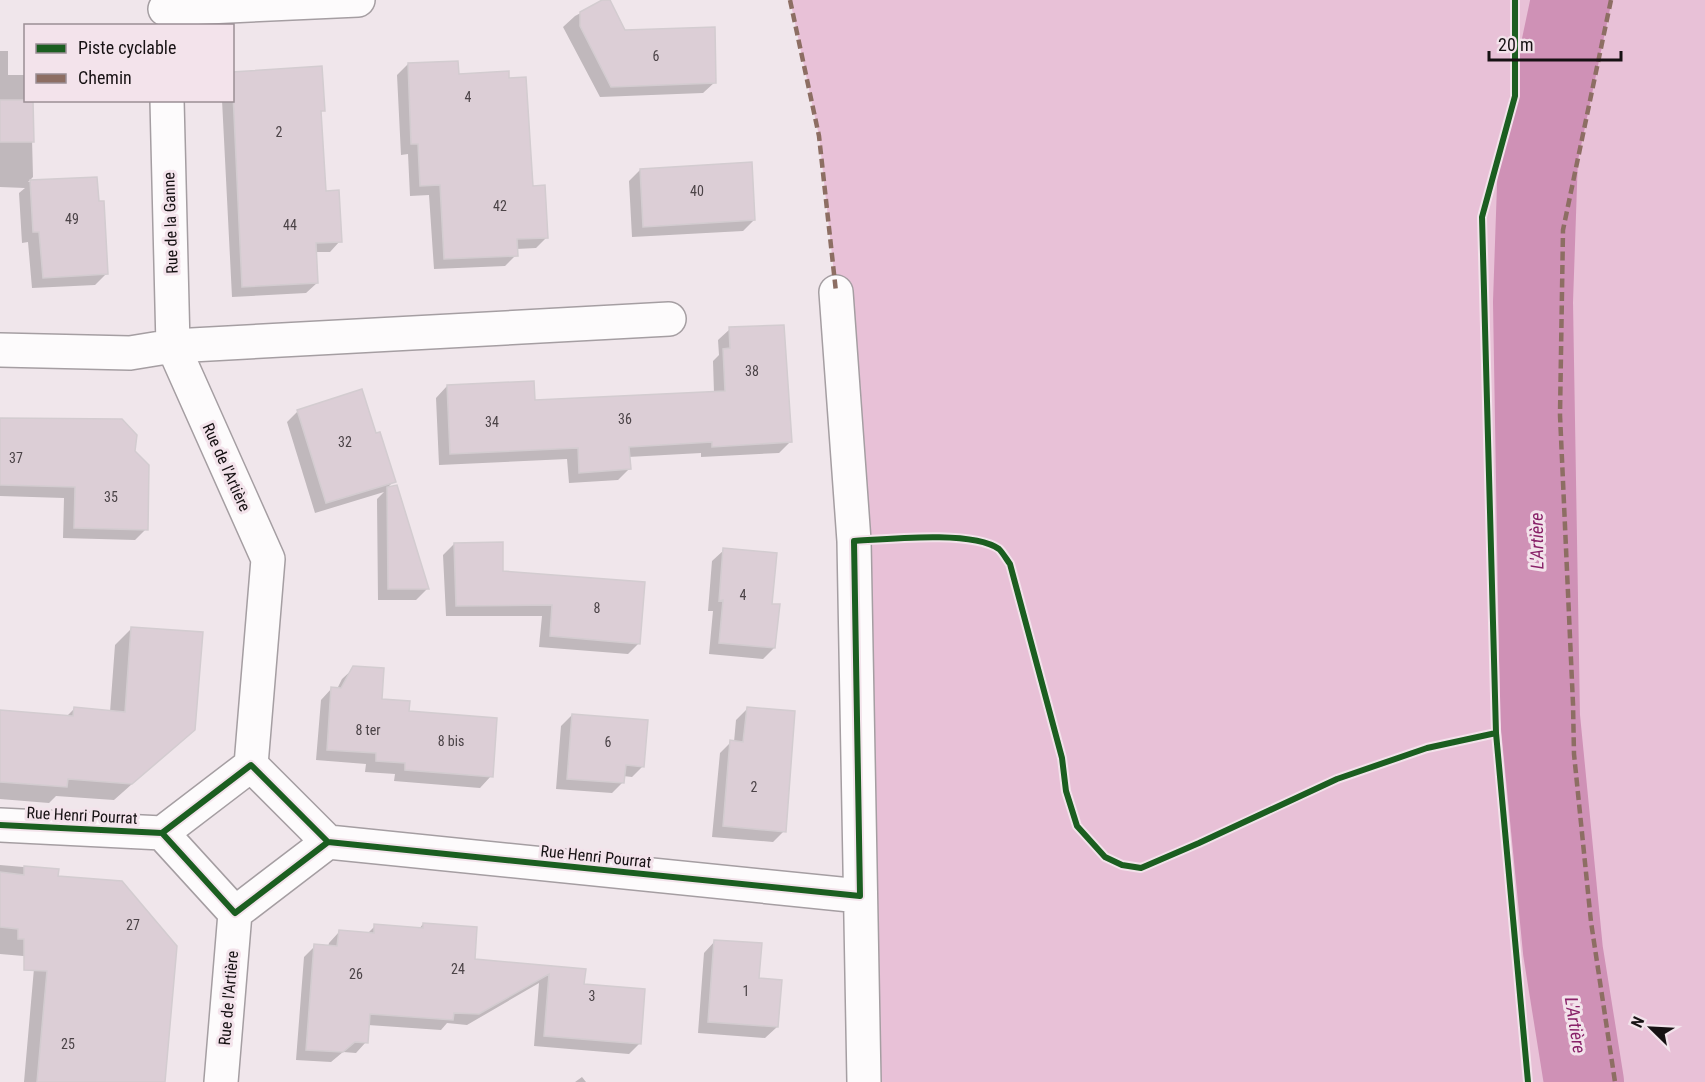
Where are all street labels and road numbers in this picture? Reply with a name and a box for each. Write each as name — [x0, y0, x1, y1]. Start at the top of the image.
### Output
street label: Rue de la Ganne — [159, 172, 182, 274]
street label: Rue de l'Artière — [199, 420, 254, 514]
street label: Rue Henri Pourrat — [26, 803, 138, 828]
street label: Rue Henri Pourrat — [540, 841, 652, 872]
street label: Rue de l'Artière — [215, 950, 242, 1046]

